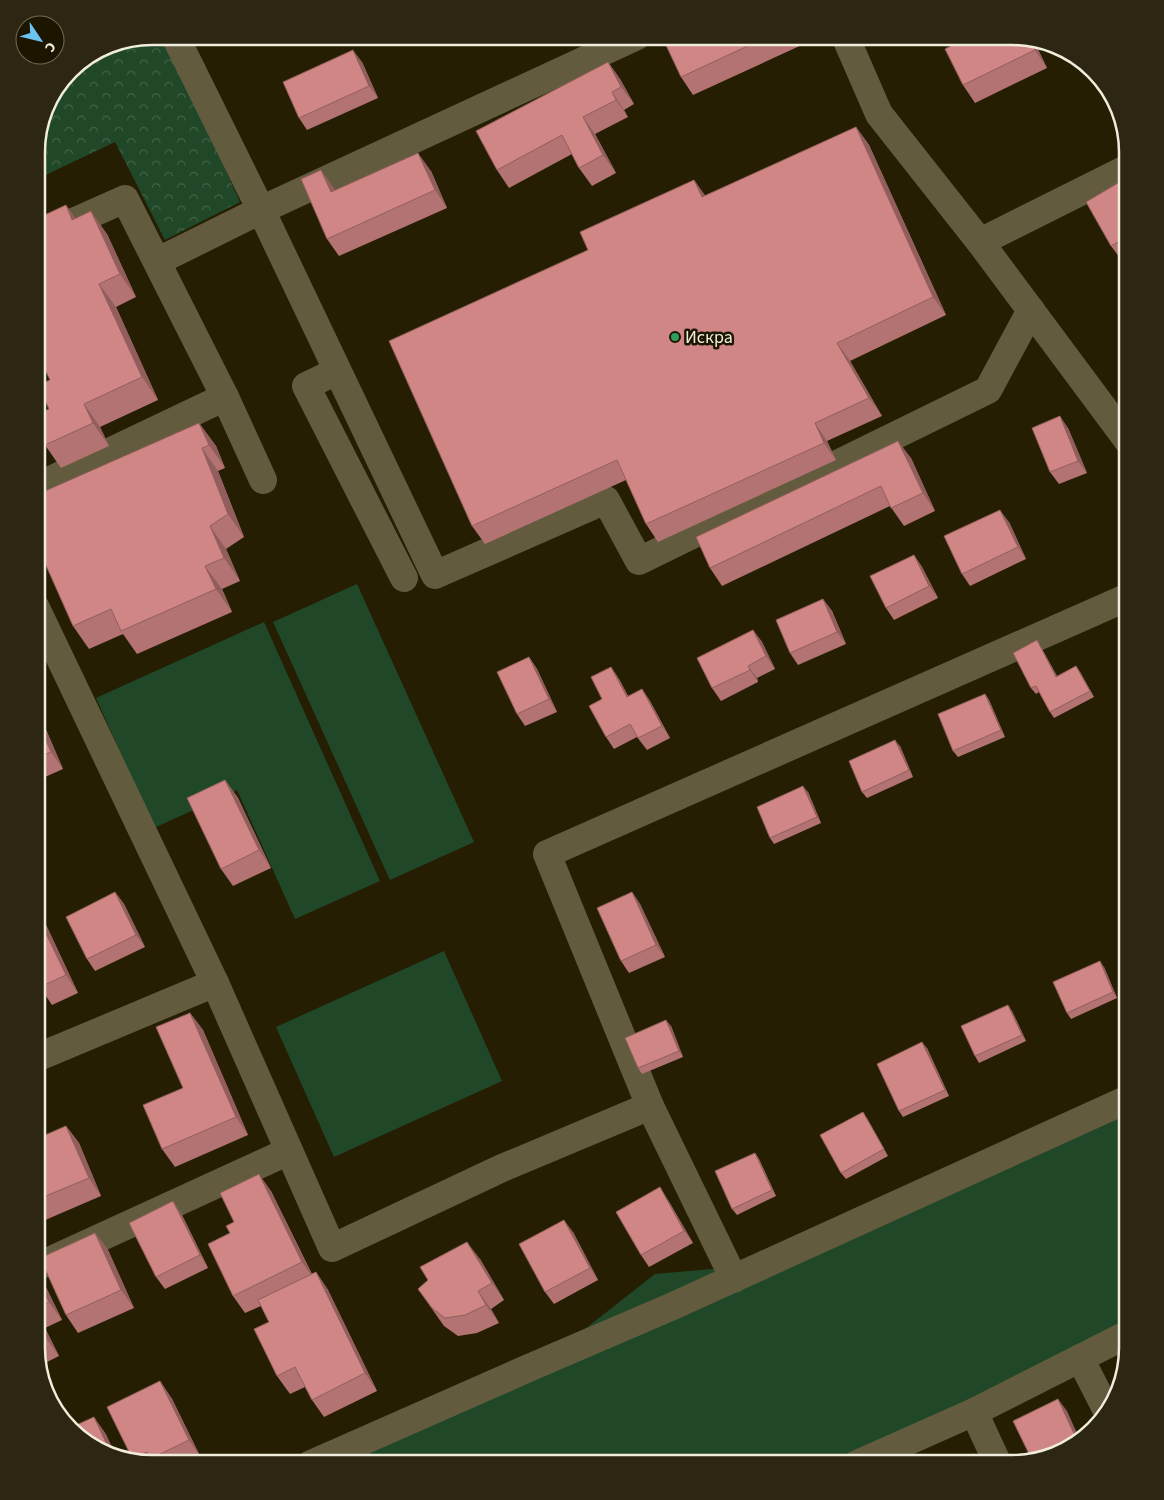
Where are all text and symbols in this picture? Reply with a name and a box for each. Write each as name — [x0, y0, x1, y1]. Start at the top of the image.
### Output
north arrow — [15, 15, 65, 65]
text: С — [39, 38, 60, 56]
place label: Искра — [685, 325, 733, 350]
marker: Искра — [669, 331, 681, 343]

